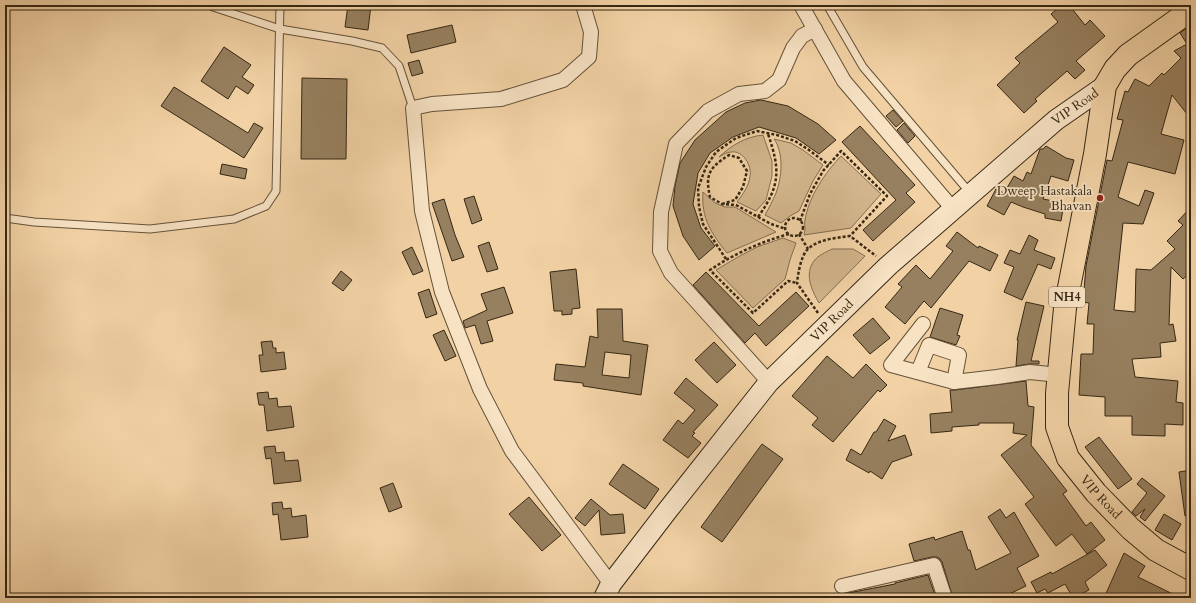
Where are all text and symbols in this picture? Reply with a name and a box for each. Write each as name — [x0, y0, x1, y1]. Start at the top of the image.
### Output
street label: VIP Road — [1048, 84, 1102, 130]
place label: Dweep Hastakala Bhavan — [997, 182, 1093, 215]
marker: Dweep Hastakala Bhavan — [1095, 193, 1105, 203]
road number: NH4 — [1049, 287, 1085, 307]
street label: VIP Road — [806, 295, 858, 346]
street label: VIP Road — [1076, 471, 1125, 523]

